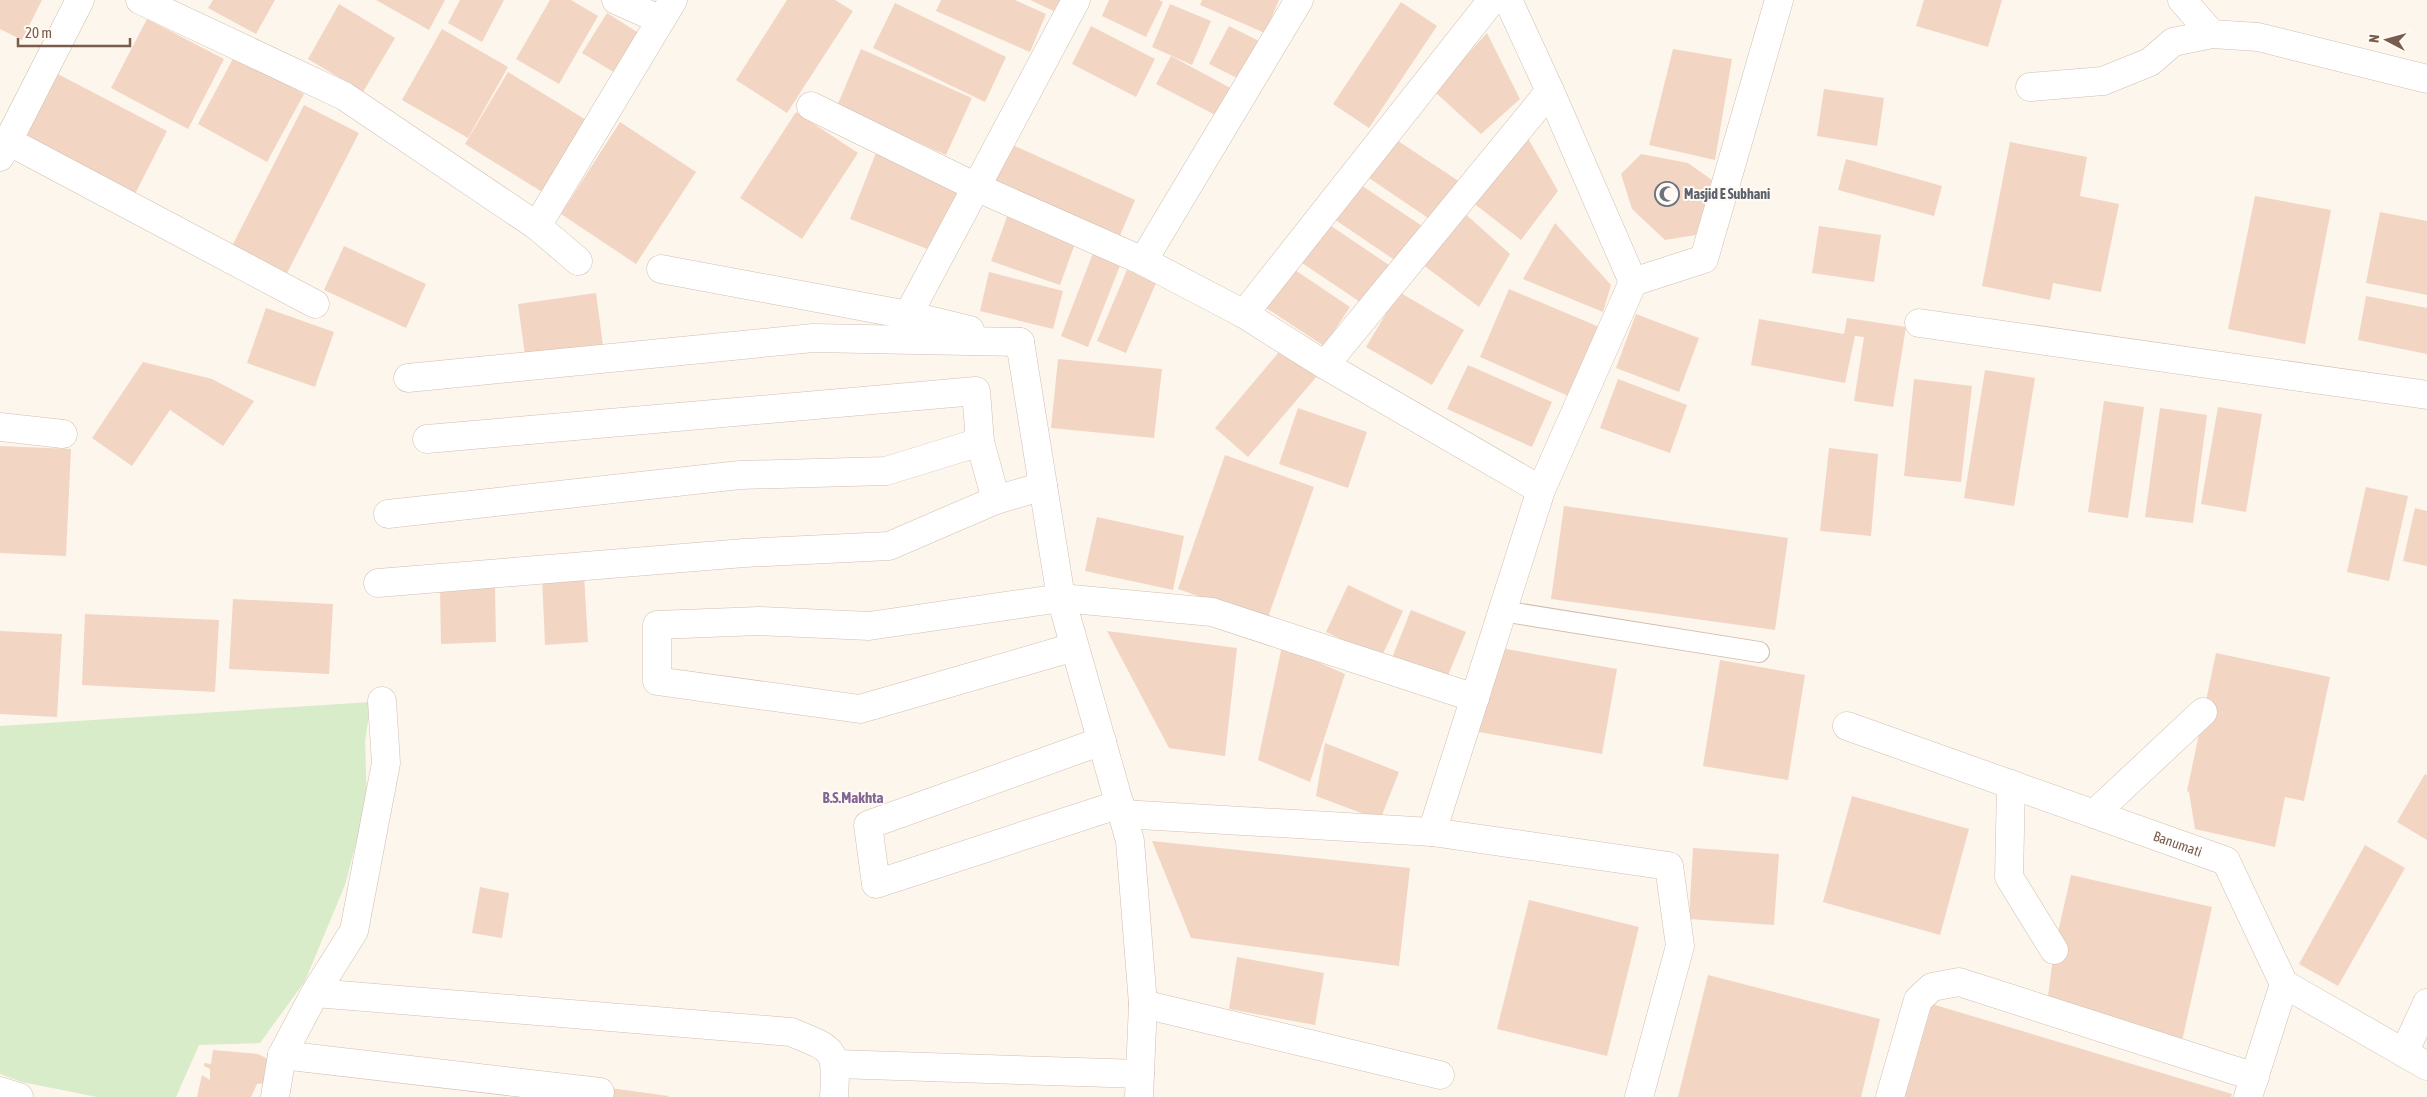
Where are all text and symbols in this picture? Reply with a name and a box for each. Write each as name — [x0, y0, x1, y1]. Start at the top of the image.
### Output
scale bar — [18, 15, 130, 47]
north arrow — [2362, 15, 2412, 65]
text: 20 m — [25, 24, 52, 41]
text: N — [2366, 34, 2382, 44]
mosque icon: Masjid E Subhani — [1654, 181, 1680, 207]
place label: Masjid E Subhani — [1684, 186, 1770, 202]
district label: B.S.Makhta — [823, 789, 883, 806]
street label: Banumati — [2151, 828, 2204, 860]

